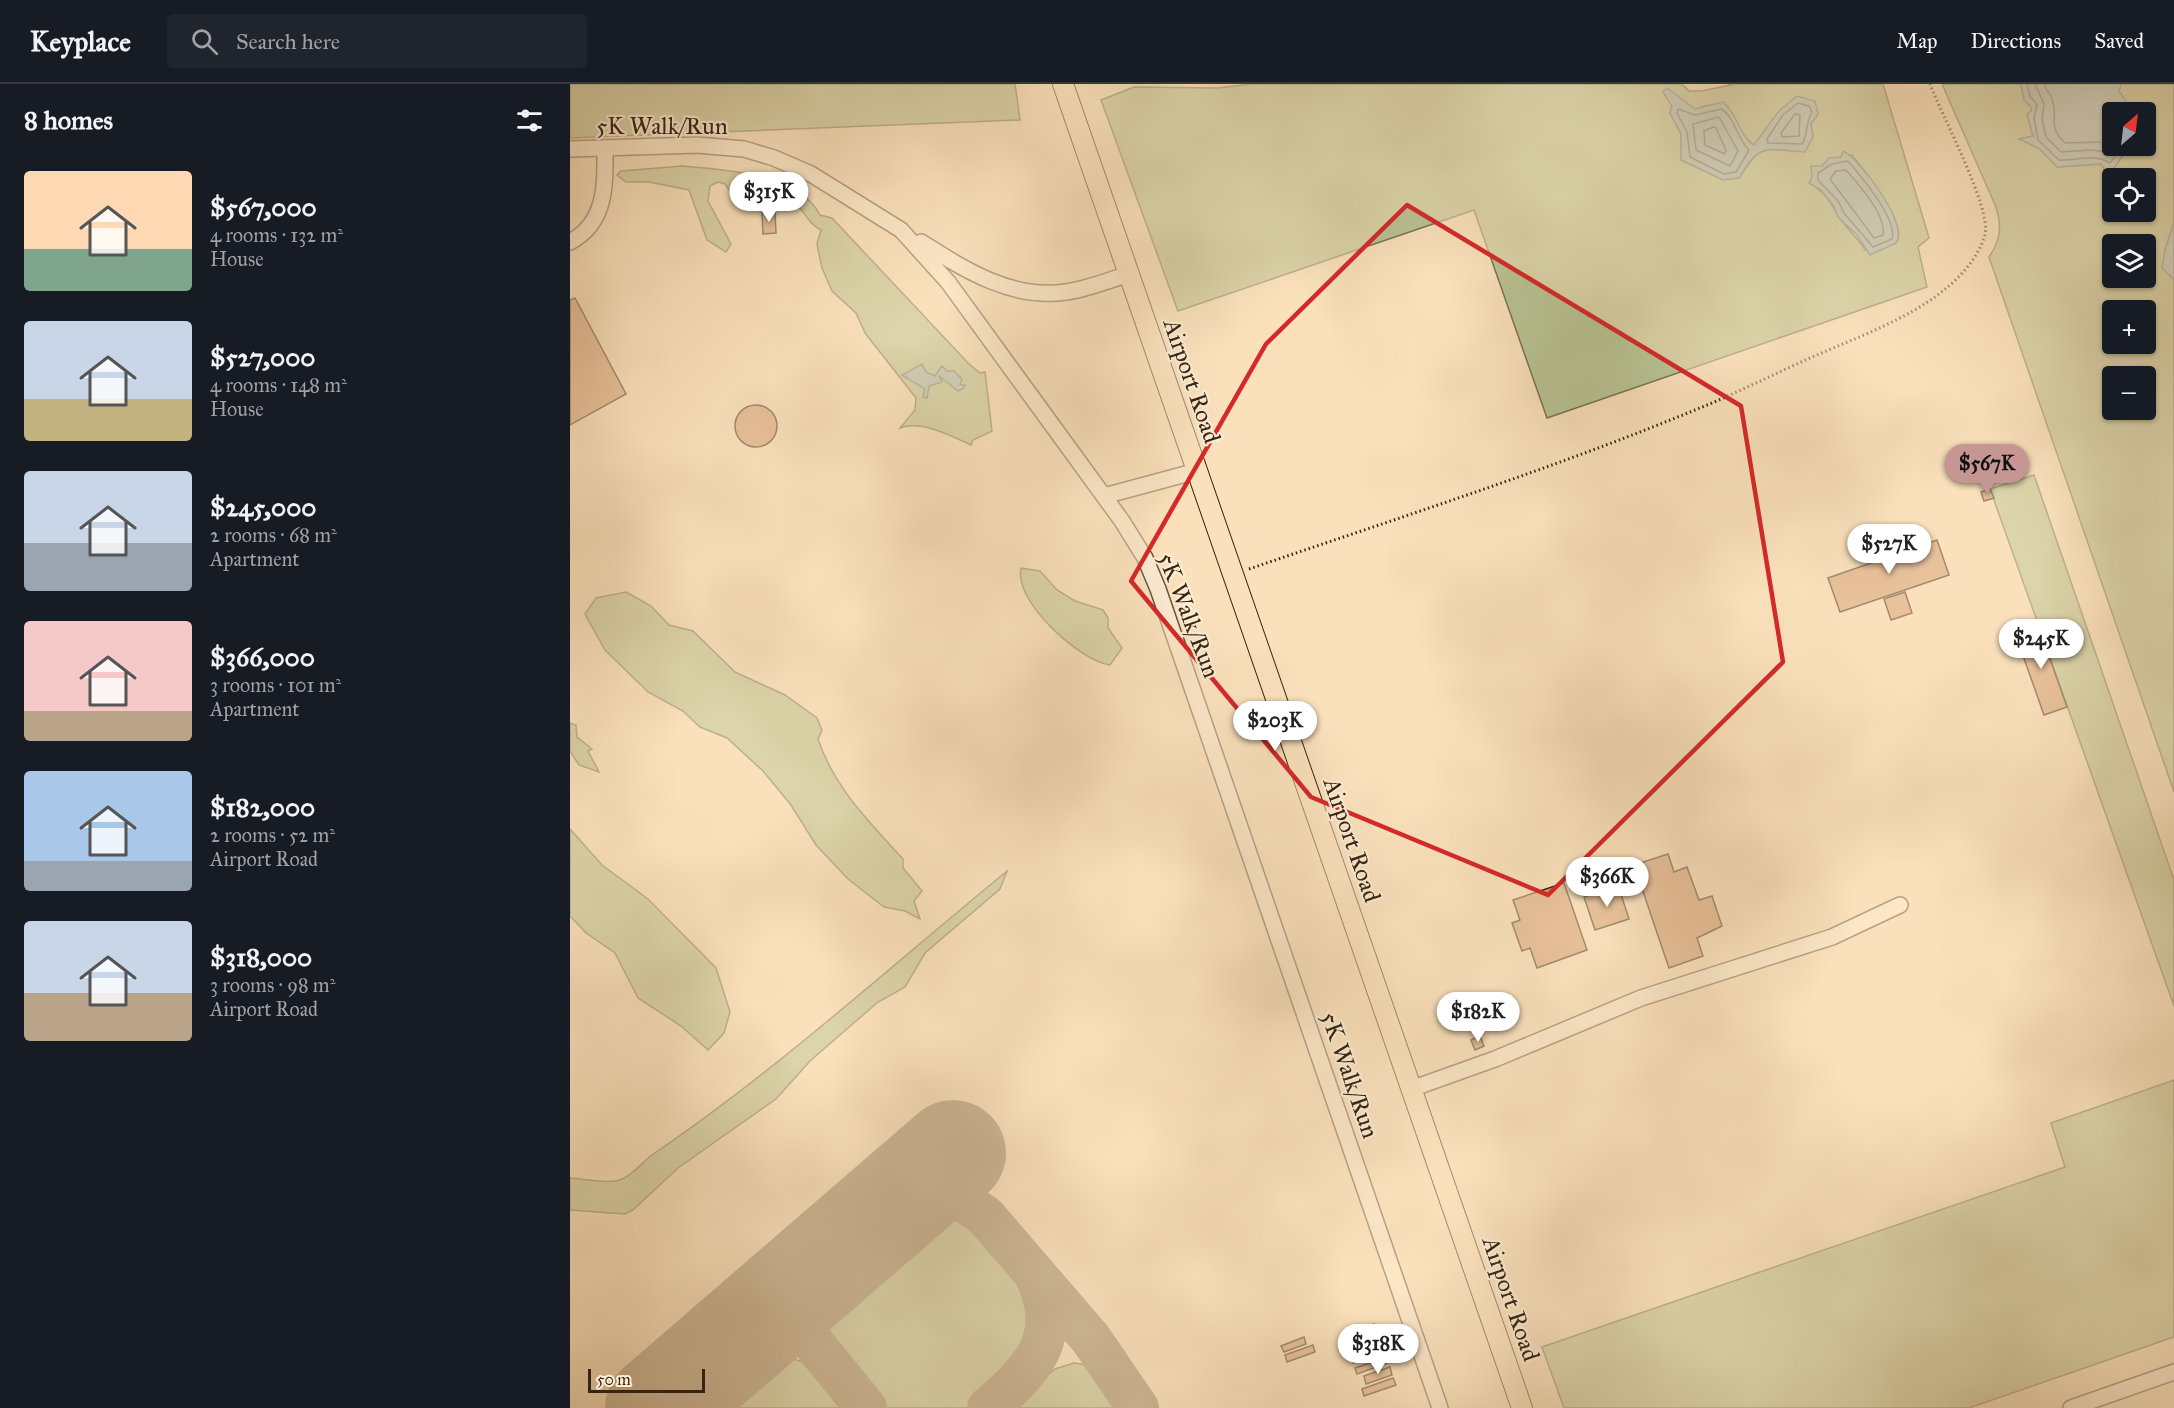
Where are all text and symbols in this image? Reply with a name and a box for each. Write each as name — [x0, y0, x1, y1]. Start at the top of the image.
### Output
search box — [167, 14, 587, 68]
text: Keyplace — [30, 24, 131, 59]
icon: search — [188, 25, 221, 58]
text: Search here — [236, 28, 340, 55]
text: Map — [1897, 28, 1938, 54]
text: Directions — [1971, 28, 2061, 54]
text: Saved — [2094, 28, 2144, 54]
north arrow — [2102, 102, 2156, 156]
map controls — [2102, 102, 2156, 420]
text: 8 homes — [24, 104, 113, 136]
icon: filters — [513, 104, 546, 137]
street label: 5K Walk/Run — [596, 111, 728, 141]
button: locate — [2102, 168, 2156, 222]
pin: $315K — [727, 172, 811, 223]
text: $315K — [743, 179, 795, 203]
text: $567,000 — [210, 191, 317, 223]
icon: home — [72, 195, 144, 267]
text: 4 rooms · 132 m² — [210, 223, 343, 247]
button: layers — [2102, 234, 2156, 288]
text: House — [210, 247, 264, 271]
button: + — [2102, 300, 2156, 354]
street label: Airport Road — [1156, 314, 1227, 447]
text: $527,000 — [210, 341, 315, 373]
icon: home — [72, 345, 144, 417]
button: − — [2102, 366, 2156, 420]
text: 4 rooms · 148 m² — [210, 373, 347, 397]
text: House — [210, 397, 264, 421]
pin: $567K — [1945, 444, 2029, 495]
text: $567K — [1959, 451, 2015, 475]
text: $245,000 — [210, 491, 316, 523]
icon: home — [72, 495, 144, 567]
text: 2 rooms · 68 m² — [210, 523, 337, 547]
pin: $527K — [1847, 524, 1931, 575]
text: $527K — [1861, 531, 1917, 555]
text: Apartment — [210, 547, 299, 571]
street label: 5K Walk/Run — [1151, 548, 1227, 682]
pin: $245K — [1999, 619, 2083, 670]
text: $245K — [2013, 626, 2069, 650]
text: $366,000 — [210, 641, 315, 673]
icon: home — [72, 645, 144, 717]
text: 3 rooms · 101 m² — [210, 673, 341, 697]
text: Apartment — [210, 697, 299, 721]
pin: $203K — [1233, 701, 1317, 752]
text: $203K — [1247, 708, 1303, 732]
street label: Airport Road — [1316, 773, 1387, 906]
text: $182,000 — [210, 791, 315, 823]
icon: home — [72, 795, 144, 867]
text: 2 rooms · 52 m² — [210, 823, 335, 847]
text: Airport Road — [210, 847, 318, 871]
pin: $366K — [1565, 857, 1649, 908]
text: $366K — [1580, 864, 1634, 888]
text: $318,000 — [210, 941, 312, 973]
icon: home — [72, 945, 144, 1017]
text: 3 rooms · 98 m² — [210, 973, 335, 997]
pin: $182K — [1436, 992, 1520, 1043]
text: Airport Road — [210, 997, 318, 1021]
text: $182K — [1451, 999, 1505, 1023]
street label: 5K Walk/Run — [1314, 1008, 1386, 1142]
street label: Airport Road — [1475, 1232, 1546, 1365]
pin: $318K — [1336, 1324, 1420, 1375]
text: $318K — [1352, 1331, 1404, 1355]
scale bar — [588, 1366, 705, 1394]
text: 50 m — [597, 1370, 631, 1389]

